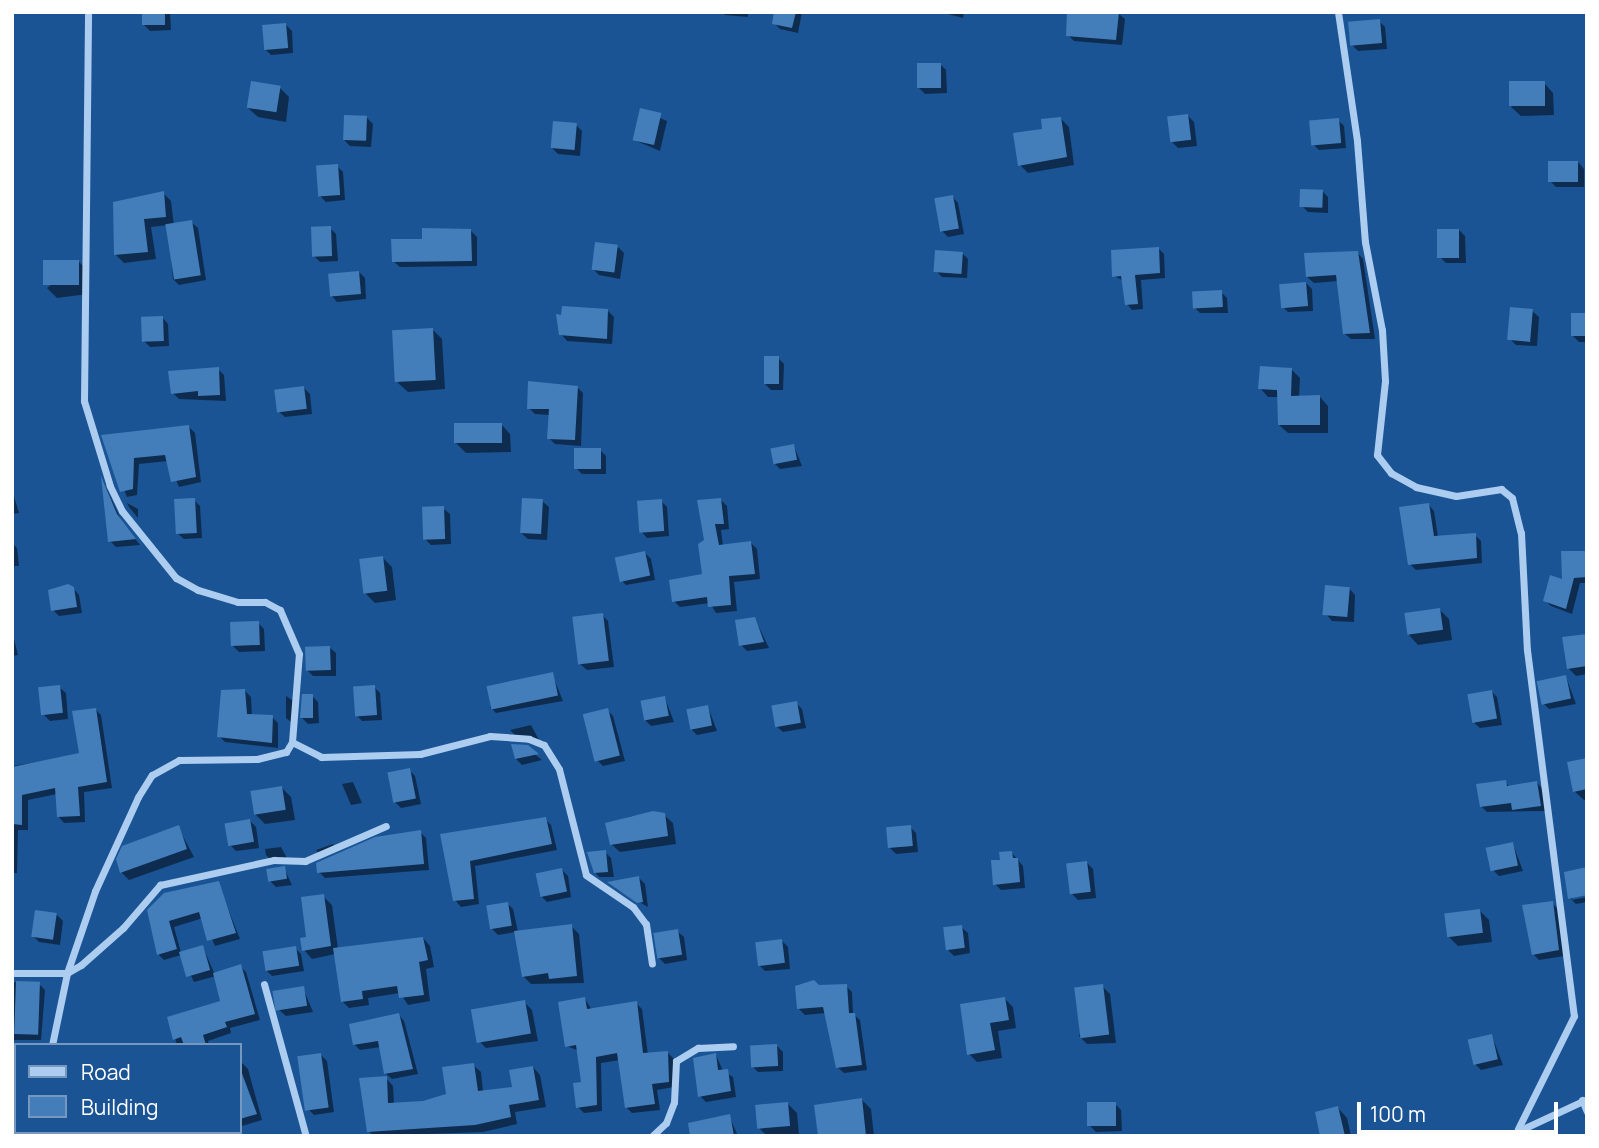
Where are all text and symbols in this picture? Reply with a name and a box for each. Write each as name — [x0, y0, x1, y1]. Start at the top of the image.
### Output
legend — [14, 1043, 242, 1134]
text: Road — [81, 1058, 131, 1086]
scale bar — [1361, 1088, 1562, 1132]
text: Building — [81, 1093, 158, 1121]
text: 100 m — [1370, 1100, 1426, 1128]

